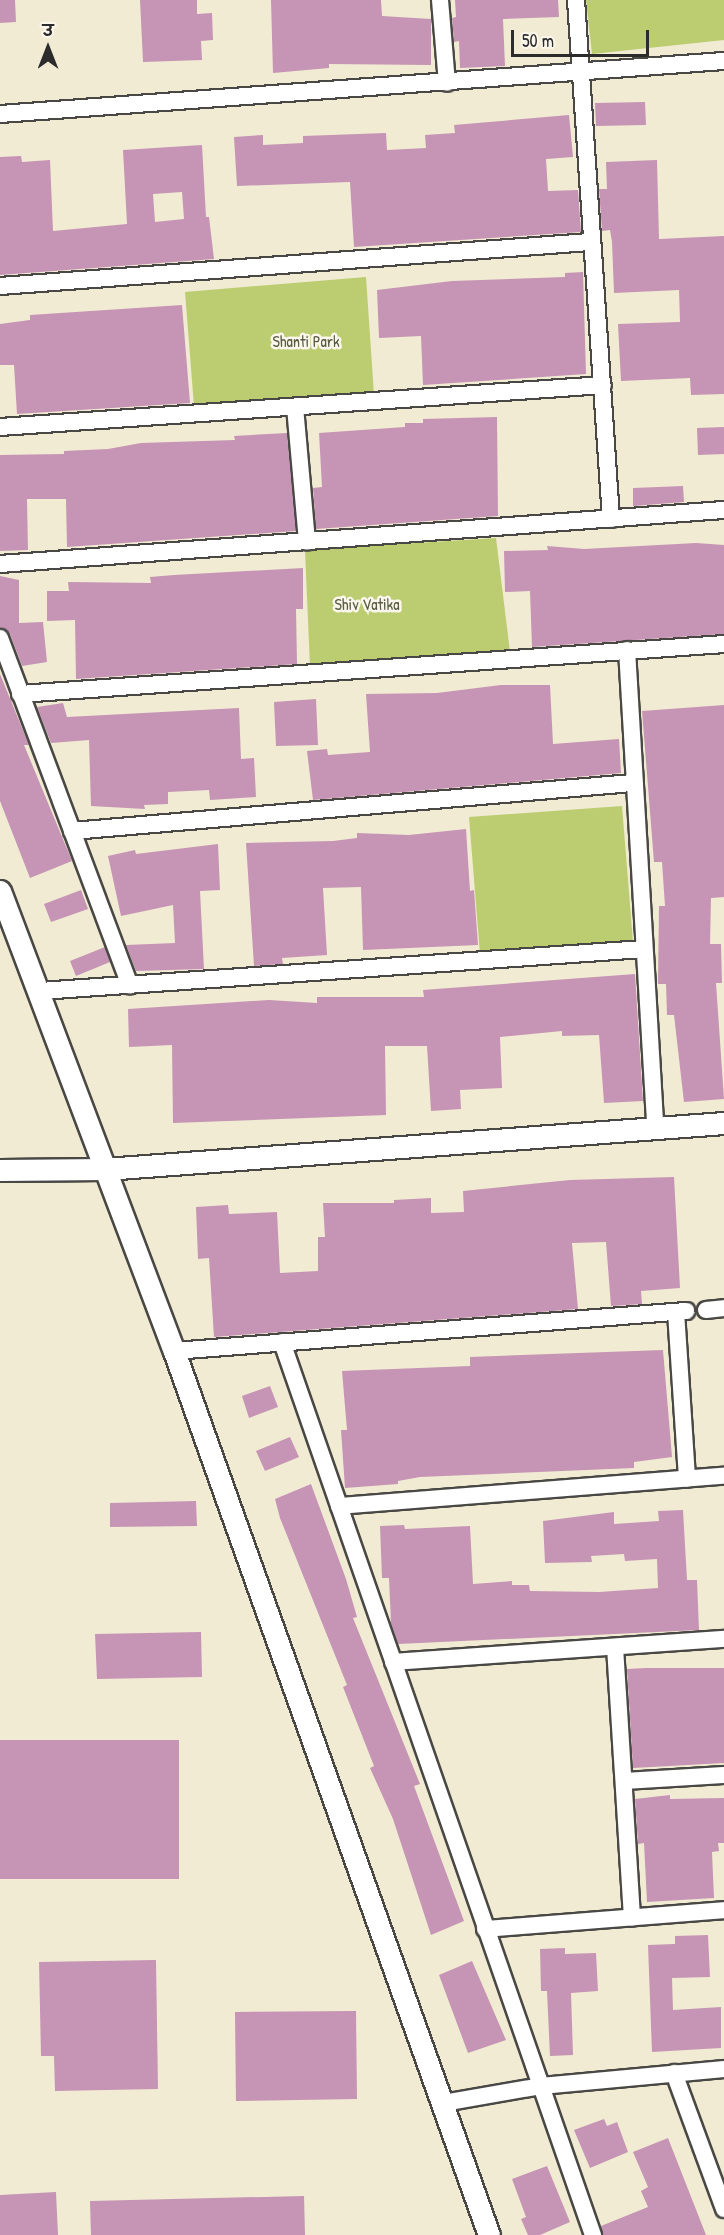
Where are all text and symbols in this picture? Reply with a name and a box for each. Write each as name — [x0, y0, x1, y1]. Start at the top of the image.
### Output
north arrow — [18, 18, 78, 78]
scale bar — [514, 18, 652, 56]
text: उ — [43, 19, 53, 41]
text: 50 m — [522, 28, 554, 53]
park label: Shanti Park — [272, 331, 340, 351]
park label: Shiv Vatika — [335, 594, 399, 614]

